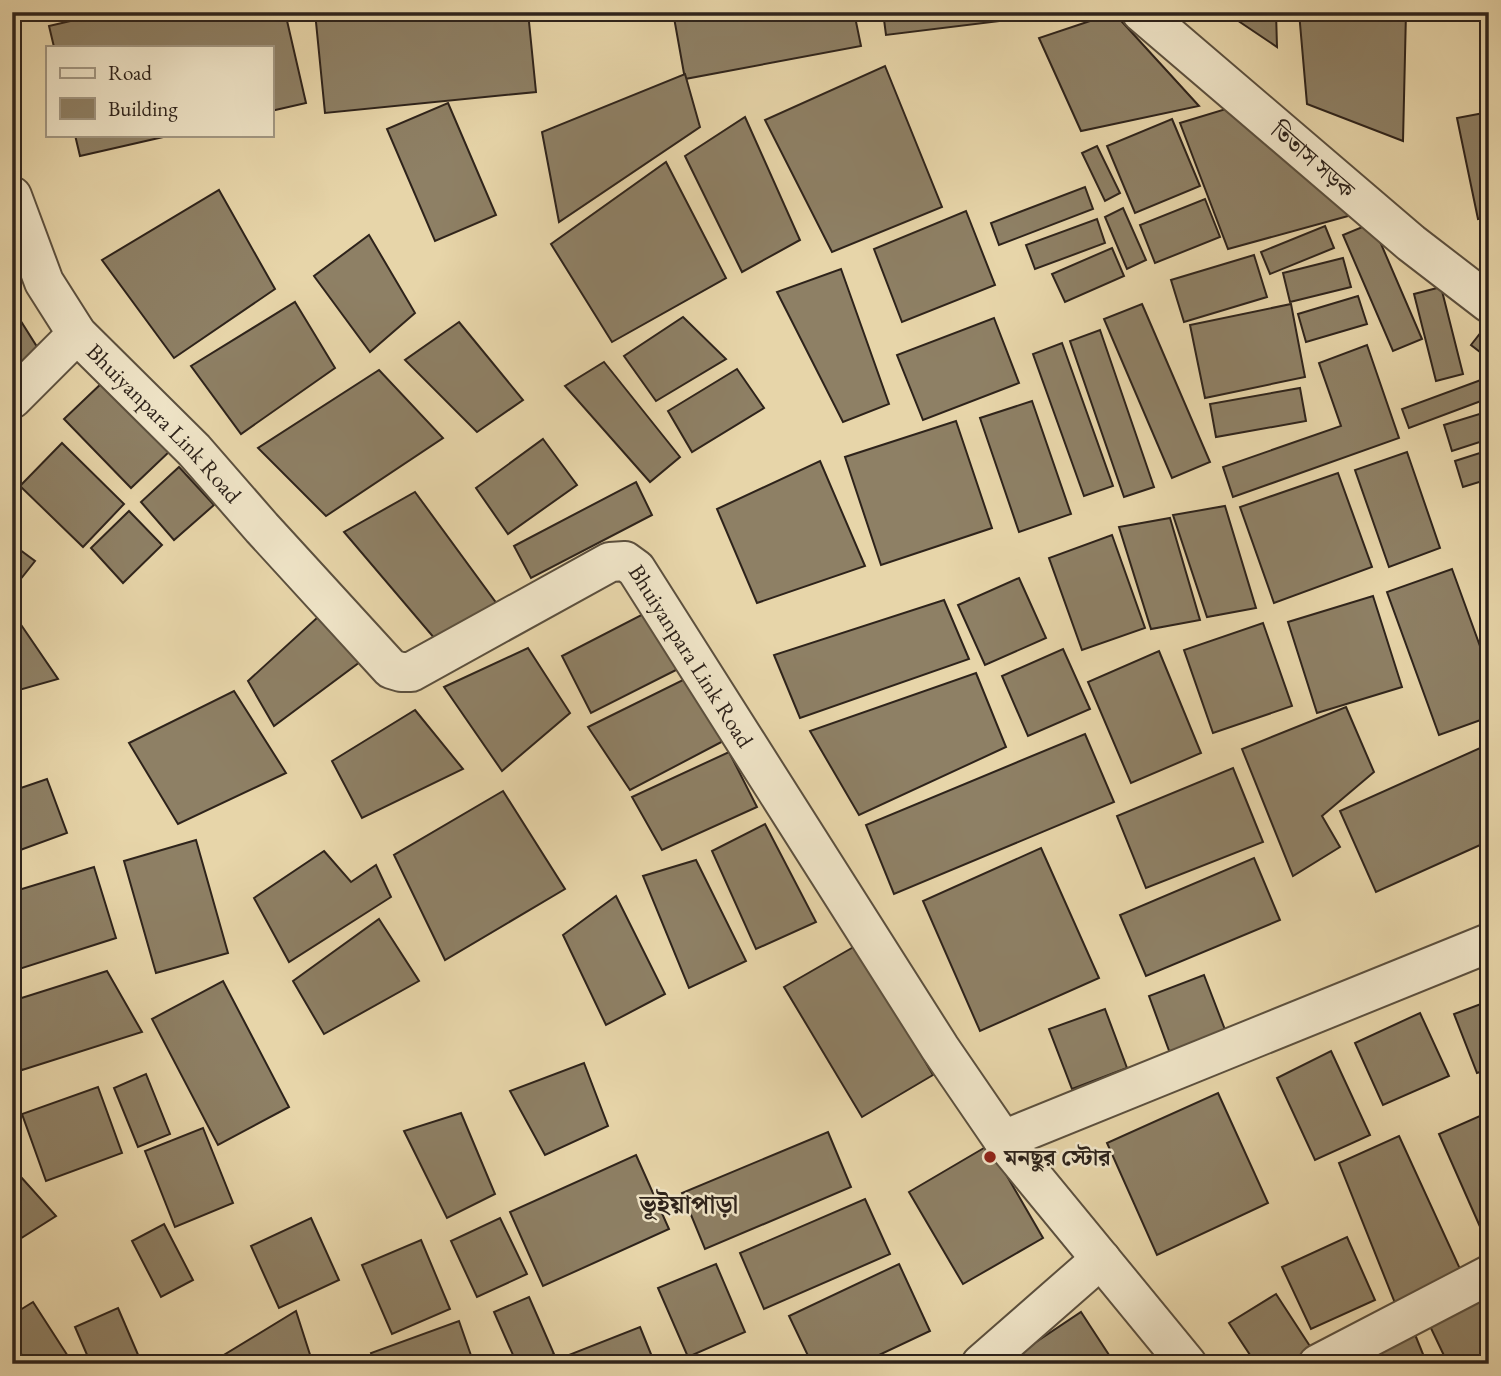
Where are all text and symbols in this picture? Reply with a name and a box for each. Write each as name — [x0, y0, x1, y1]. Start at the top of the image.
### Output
legend — [46, 46, 273, 136]
text: Road — [108, 59, 152, 86]
text: Building — [108, 95, 178, 122]
street label: তিতাস সড়ক — [1264, 115, 1362, 205]
street label: Bhuiyanpara Link Road — [80, 337, 249, 509]
street label: Bhuiyanpara Link Road — [622, 559, 761, 753]
place label: মনছুর স্টোর — [1003, 1142, 1112, 1172]
marker: মনছুর স্টোর — [982, 1149, 998, 1165]
district label: ভূইয়াপাড়া — [639, 1187, 738, 1221]

